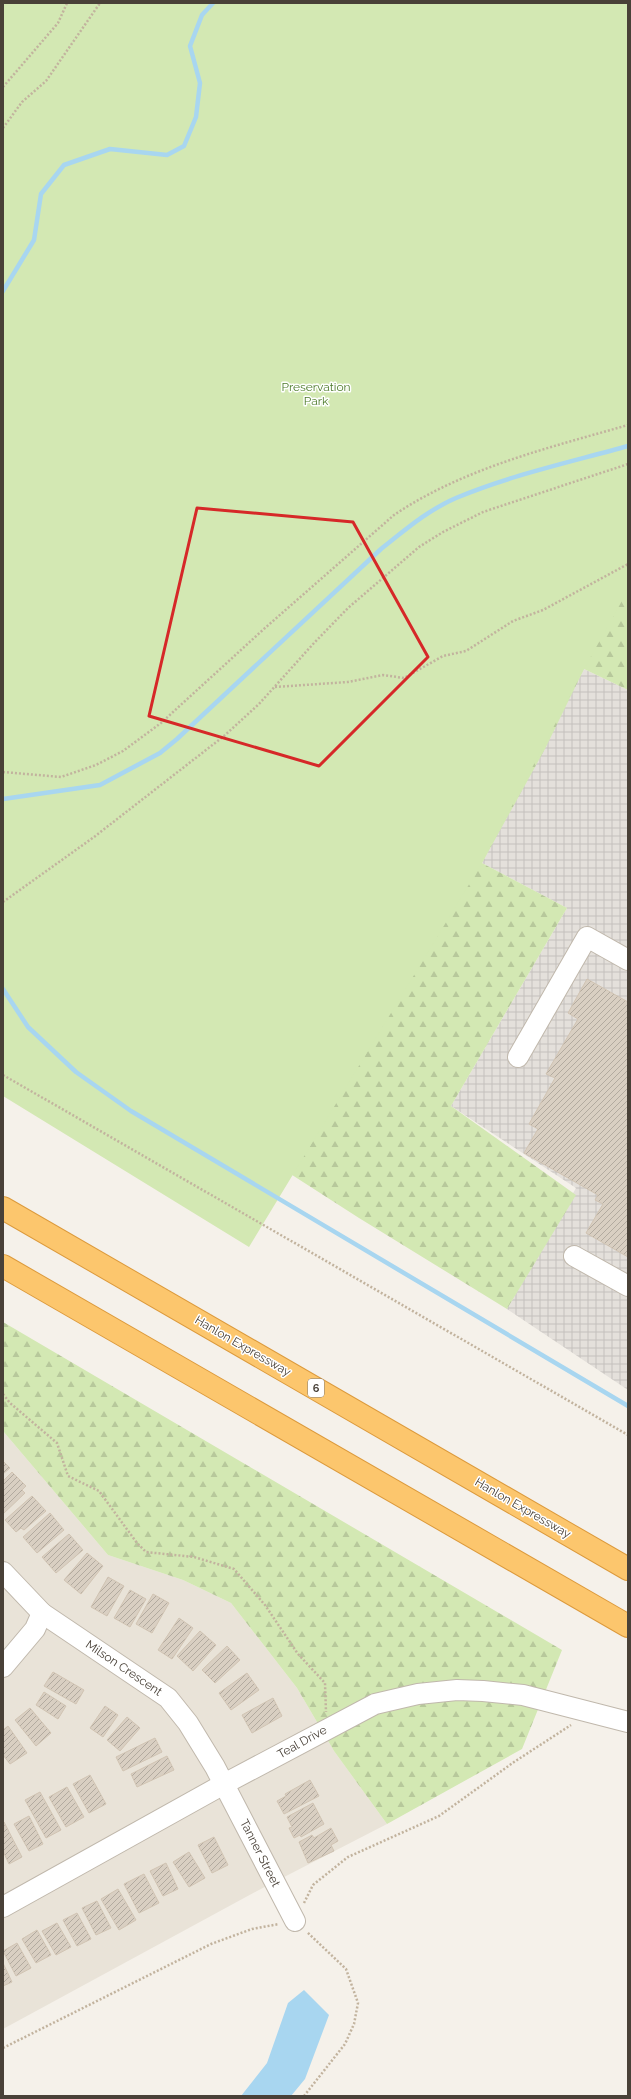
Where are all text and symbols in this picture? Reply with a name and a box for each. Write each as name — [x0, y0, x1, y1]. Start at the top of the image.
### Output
park label: Preservation Park — [281, 380, 351, 408]
street label: Hanlon Expressway — [192, 1313, 294, 1379]
road number: 6 — [308, 1379, 324, 1397]
street label: Hanlon Expressway — [472, 1475, 574, 1541]
street label: Milson Crescent — [83, 1637, 165, 1699]
street label: Teal Drive — [275, 1723, 329, 1761]
street label: Tanner Street — [237, 1817, 283, 1889]

